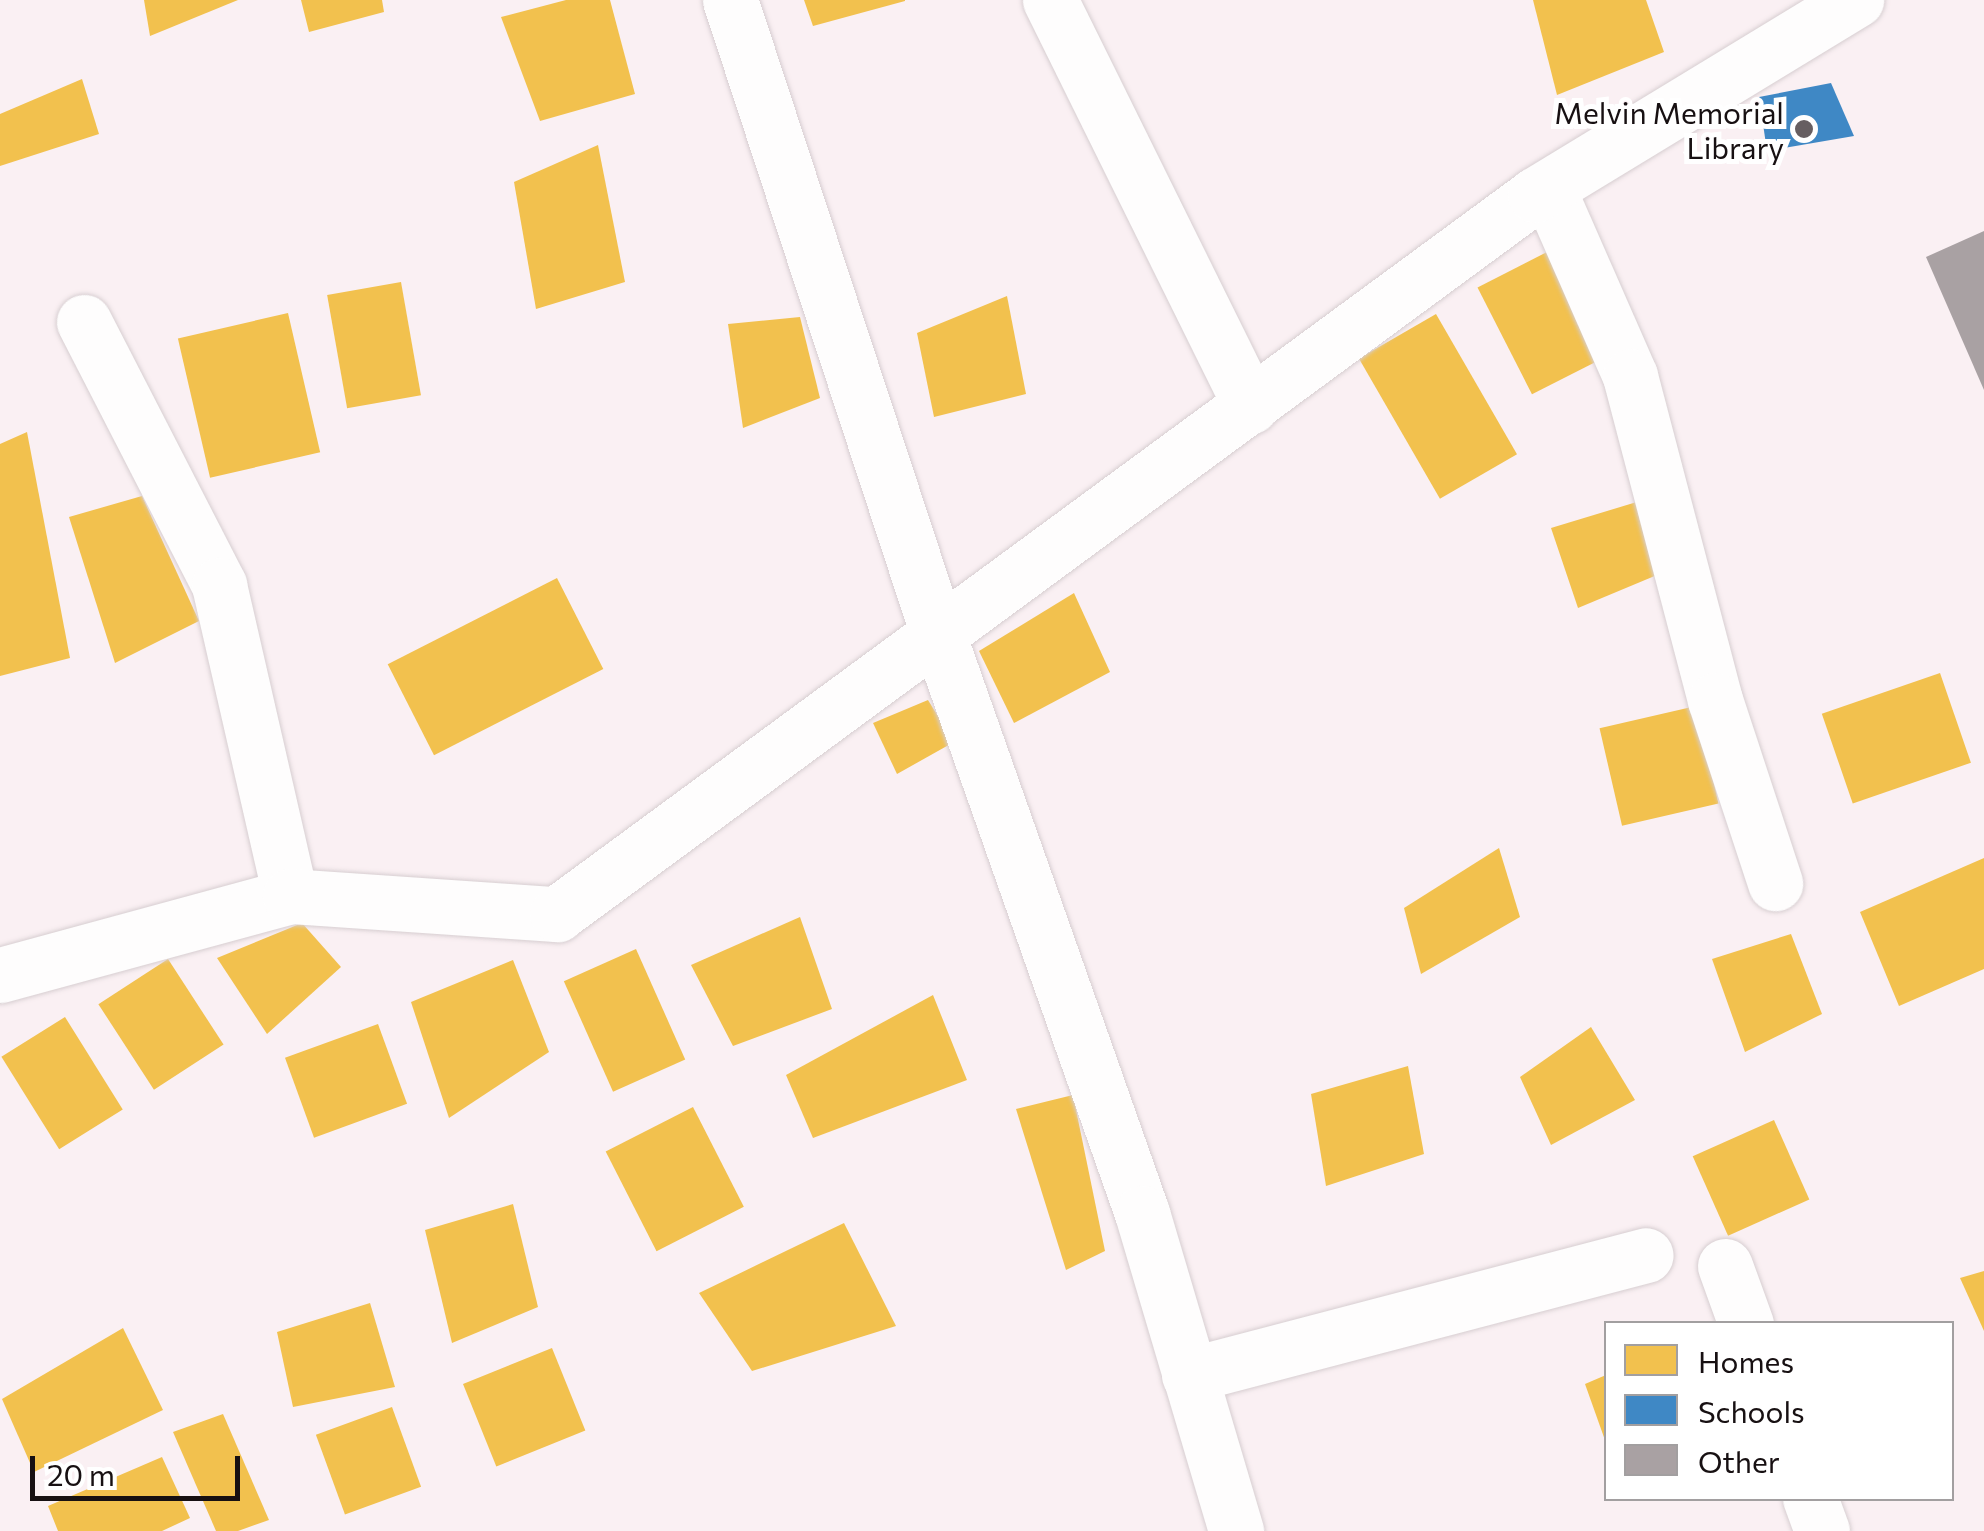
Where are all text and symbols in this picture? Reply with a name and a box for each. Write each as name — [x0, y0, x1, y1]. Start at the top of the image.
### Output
place label: Melvin Memorial Library — [1554, 94, 1784, 164]
marker: Melvin Memorial Library — [1793, 118, 1815, 140]
legend — [1604, 1321, 1954, 1501]
text: Homes — [1698, 1342, 1794, 1379]
text: Schools — [1698, 1392, 1805, 1429]
scale bar — [35, 1436, 245, 1498]
text: Other — [1698, 1442, 1780, 1479]
text: 20 m — [47, 1455, 115, 1492]

